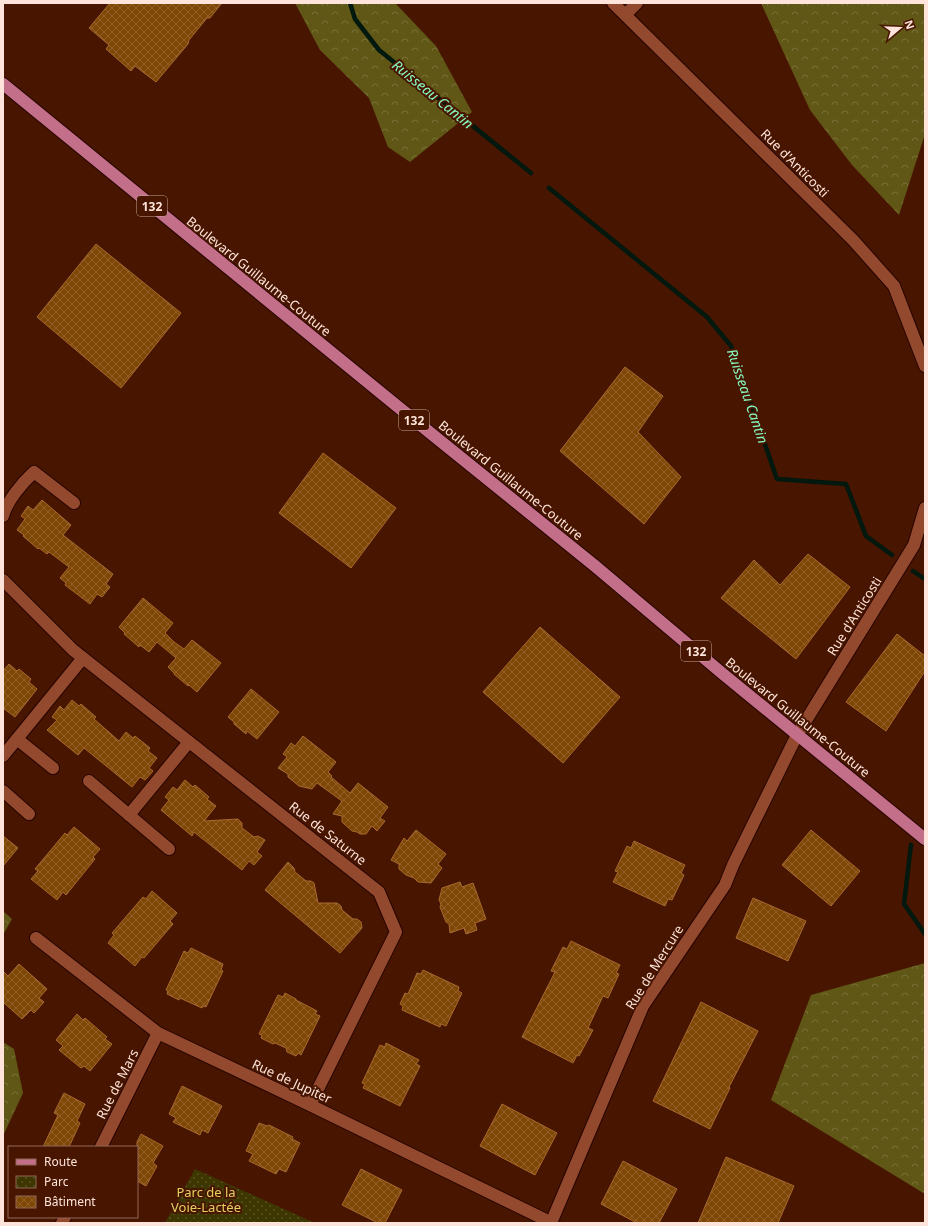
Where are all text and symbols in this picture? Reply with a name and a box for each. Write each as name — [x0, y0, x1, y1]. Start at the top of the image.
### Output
north arrow — [880, 8, 920, 48]
text: N — [901, 18, 918, 31]
water label: Ruisseau Cantin — [388, 55, 478, 133]
street label: Rue d'Anticosti — [757, 125, 833, 201]
road number: 132 — [137, 196, 167, 216]
street label: Boulevard Guillaume-Couture — [183, 212, 335, 340]
water label: Ruisseau Cantin — [723, 346, 773, 446]
road number: 132 — [399, 410, 429, 430]
street label: Boulevard Guillaume-Couture — [435, 416, 587, 544]
street label: Rue d'Anticosti — [823, 573, 885, 659]
road number: 132 — [681, 641, 711, 661]
street label: Boulevard Guillaume-Couture — [722, 653, 874, 781]
street label: Rue de Saturne — [286, 797, 370, 869]
street label: Rue de Mercure — [621, 921, 687, 1013]
street label: Rue de Mars — [92, 1046, 142, 1122]
street label: Rue de Jupiter — [249, 1055, 335, 1108]
legend — [8, 1146, 138, 1218]
text: Route — [44, 1153, 77, 1170]
text: Parc — [44, 1173, 69, 1190]
park label: Parc de la Voie-Lactée — [171, 1183, 241, 1216]
text: Bâtiment — [44, 1193, 96, 1210]

